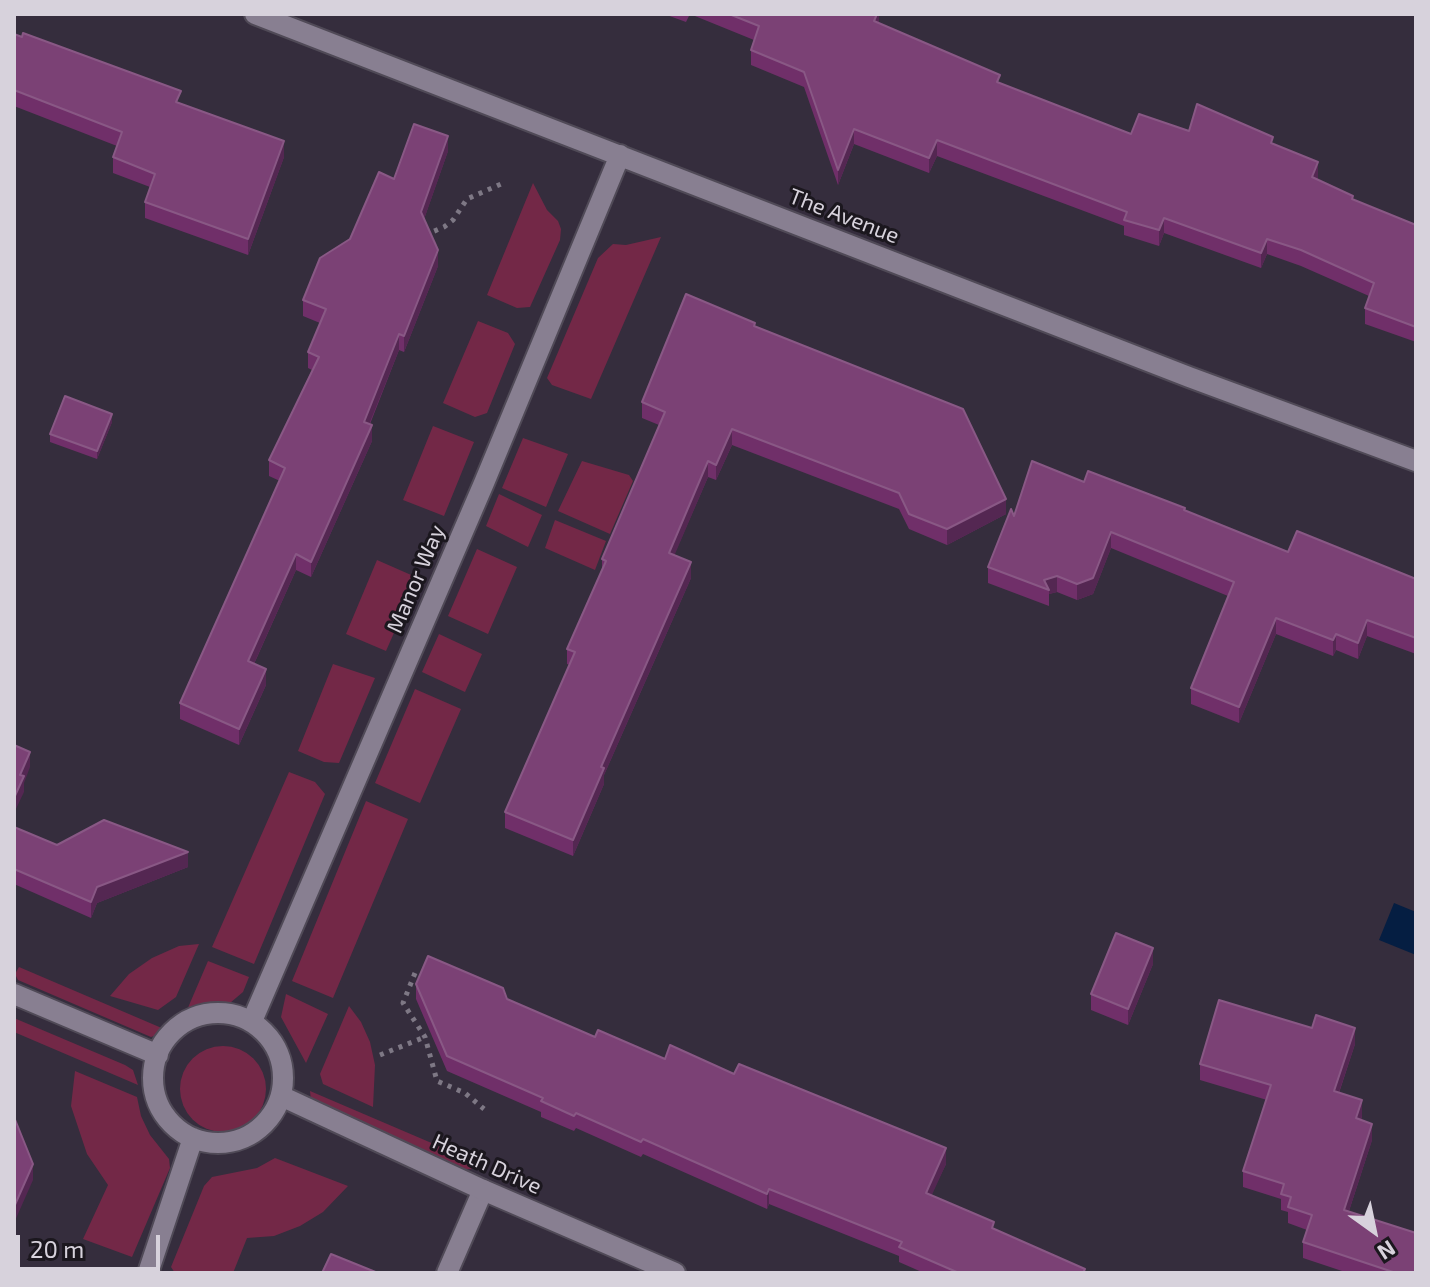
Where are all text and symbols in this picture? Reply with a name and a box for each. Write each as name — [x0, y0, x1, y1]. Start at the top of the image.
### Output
street label: The Avenue — [785, 183, 903, 249]
street label: Manor Way — [381, 521, 451, 637]
street label: Heath Drive — [428, 1128, 546, 1200]
north arrow — [1334, 1191, 1414, 1271]
scale bar — [20, 1219, 164, 1269]
text: 20 m — [30, 1234, 84, 1263]
text: N — [1373, 1236, 1401, 1266]

